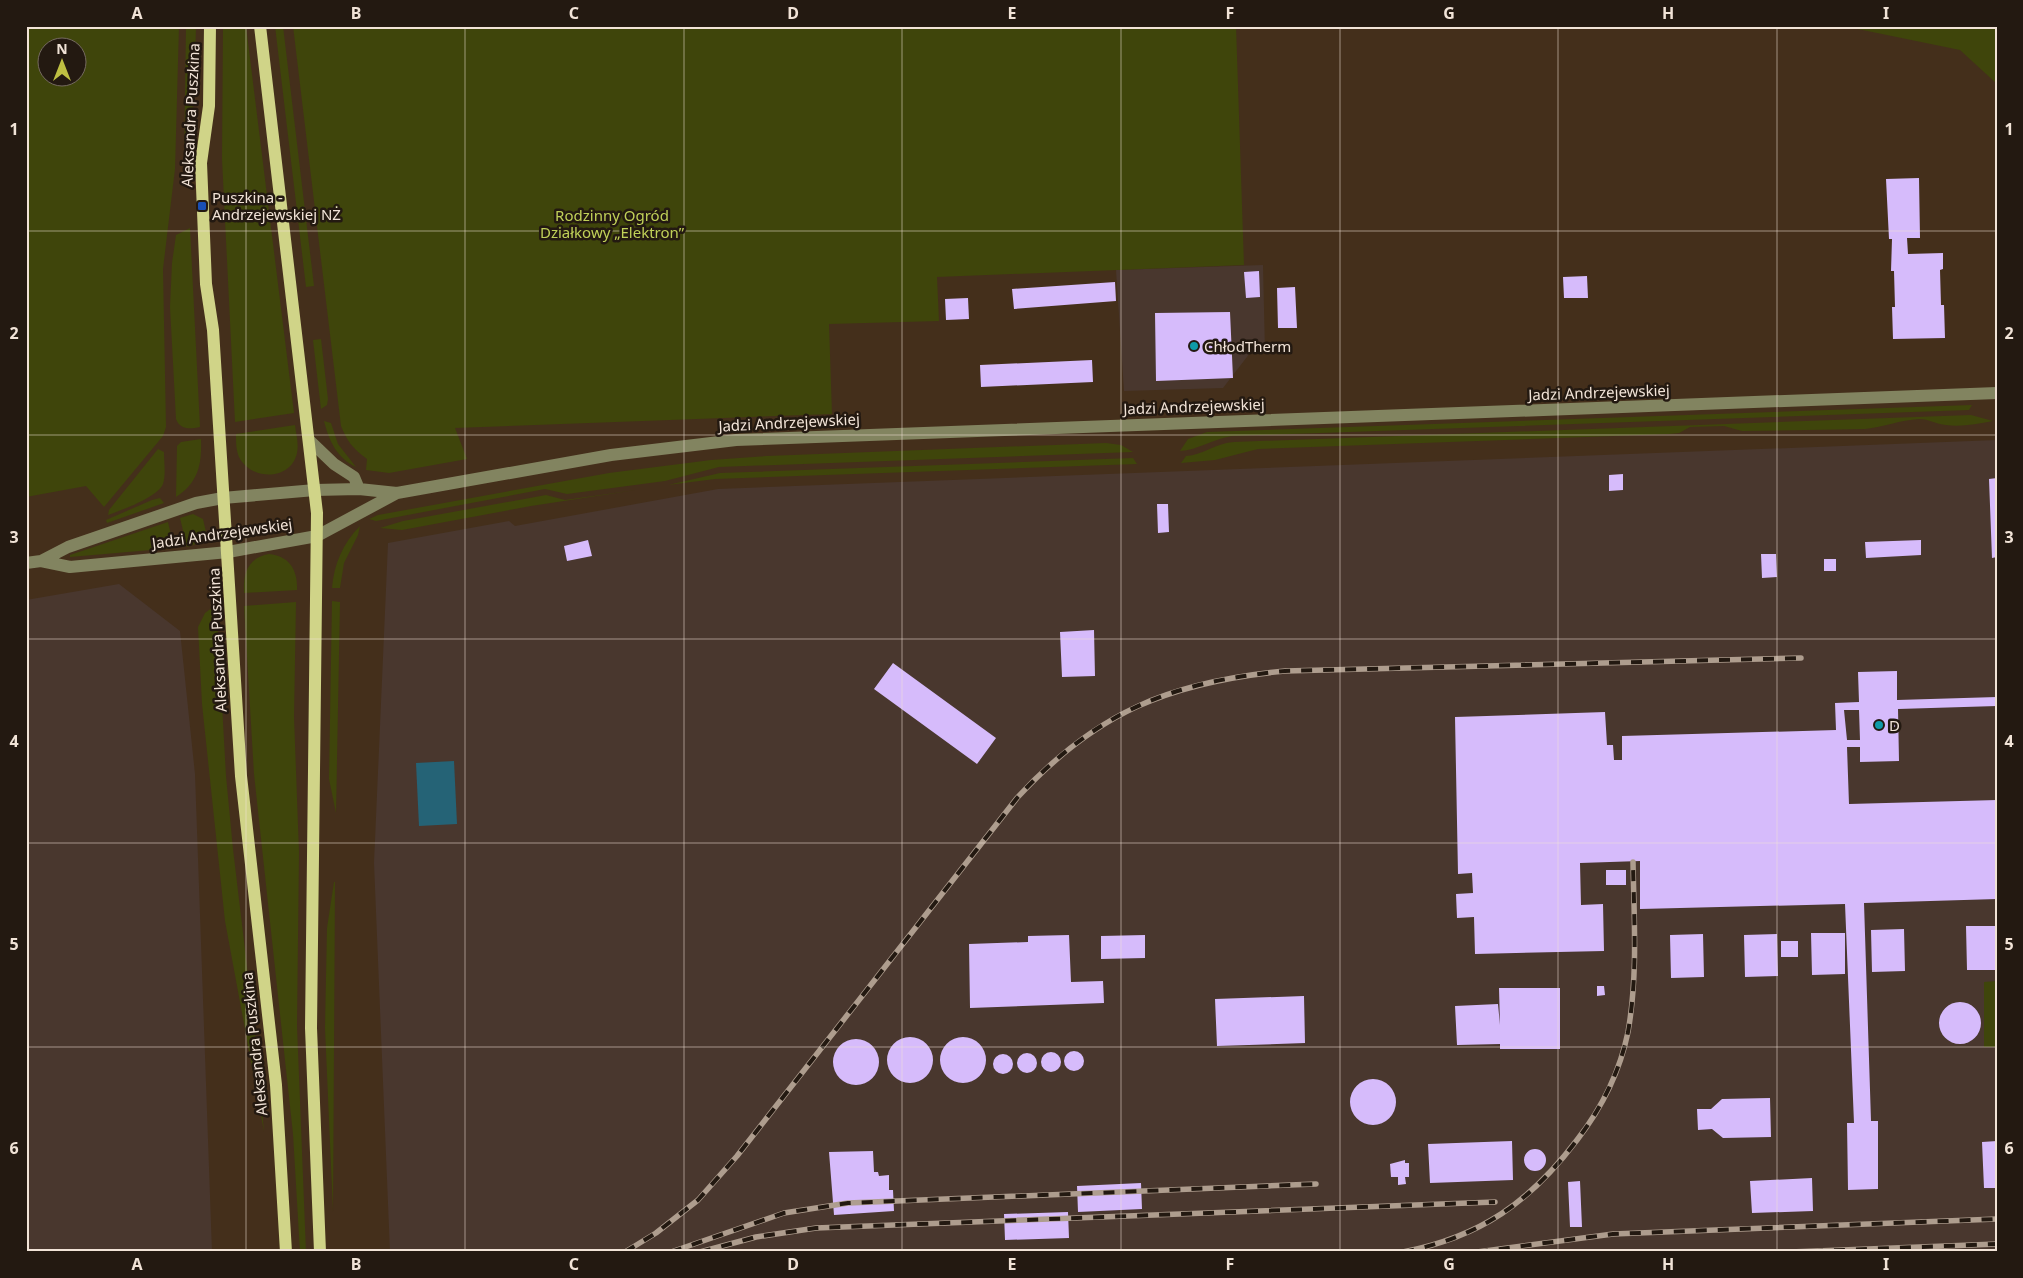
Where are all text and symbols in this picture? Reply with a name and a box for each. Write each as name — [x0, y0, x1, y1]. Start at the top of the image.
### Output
text: A — [131, 2, 143, 24]
text: B — [351, 2, 361, 24]
text: C — [569, 2, 579, 24]
text: D — [787, 2, 799, 24]
text: E — [1008, 2, 1017, 24]
text: F — [1226, 2, 1234, 24]
text: G — [1443, 2, 1455, 24]
text: H — [1662, 2, 1674, 24]
text: I — [1883, 2, 1889, 24]
north arrow — [38, 38, 88, 88]
text: N — [56, 39, 68, 58]
street label: Aleksandra Puszkina — [176, 42, 204, 188]
text: 1 — [9, 118, 19, 140]
text: 1 — [2004, 118, 2014, 140]
place label: Puszkina - Andrzejewskiej NŻ — [212, 187, 341, 224]
marker: Puszkina - Andrzejewskiej NŻ — [196, 200, 208, 212]
park label: Rodzinny Ogród Działkowy „Elektron” — [540, 205, 685, 242]
text: 2 — [9, 322, 19, 344]
text: 2 — [2004, 322, 2014, 344]
place label: ChłodTherm — [1204, 336, 1291, 356]
marker: ChłodTherm — [1188, 340, 1200, 352]
street label: Jadzi Andrzejewskiej — [1526, 380, 1670, 405]
street label: Jadzi Andrzejewskiej — [1121, 394, 1265, 419]
street label: Jadzi Andrzejewskiej — [716, 408, 860, 436]
street label: Jadzi Andrzejewskiej — [149, 513, 293, 553]
text: 3 — [9, 526, 19, 548]
text: 3 — [2004, 526, 2014, 548]
street label: Aleksandra Puszkina — [203, 567, 231, 713]
place label: D — [1889, 715, 1900, 735]
marker: D — [1873, 719, 1885, 731]
text: 4 — [9, 730, 19, 752]
text: 4 — [2004, 730, 2014, 752]
text: 5 — [9, 933, 19, 955]
text: 5 — [2004, 933, 2014, 955]
street label: Aleksandra Puszkina — [237, 971, 271, 1117]
text: 6 — [9, 1137, 19, 1159]
text: 6 — [2004, 1137, 2014, 1159]
text: A — [131, 1253, 143, 1275]
text: B — [351, 1253, 361, 1275]
text: C — [569, 1253, 579, 1275]
text: D — [787, 1253, 799, 1275]
text: E — [1008, 1253, 1017, 1275]
text: F — [1226, 1253, 1234, 1275]
text: G — [1443, 1253, 1455, 1275]
text: H — [1662, 1253, 1674, 1275]
text: I — [1883, 1253, 1889, 1275]

